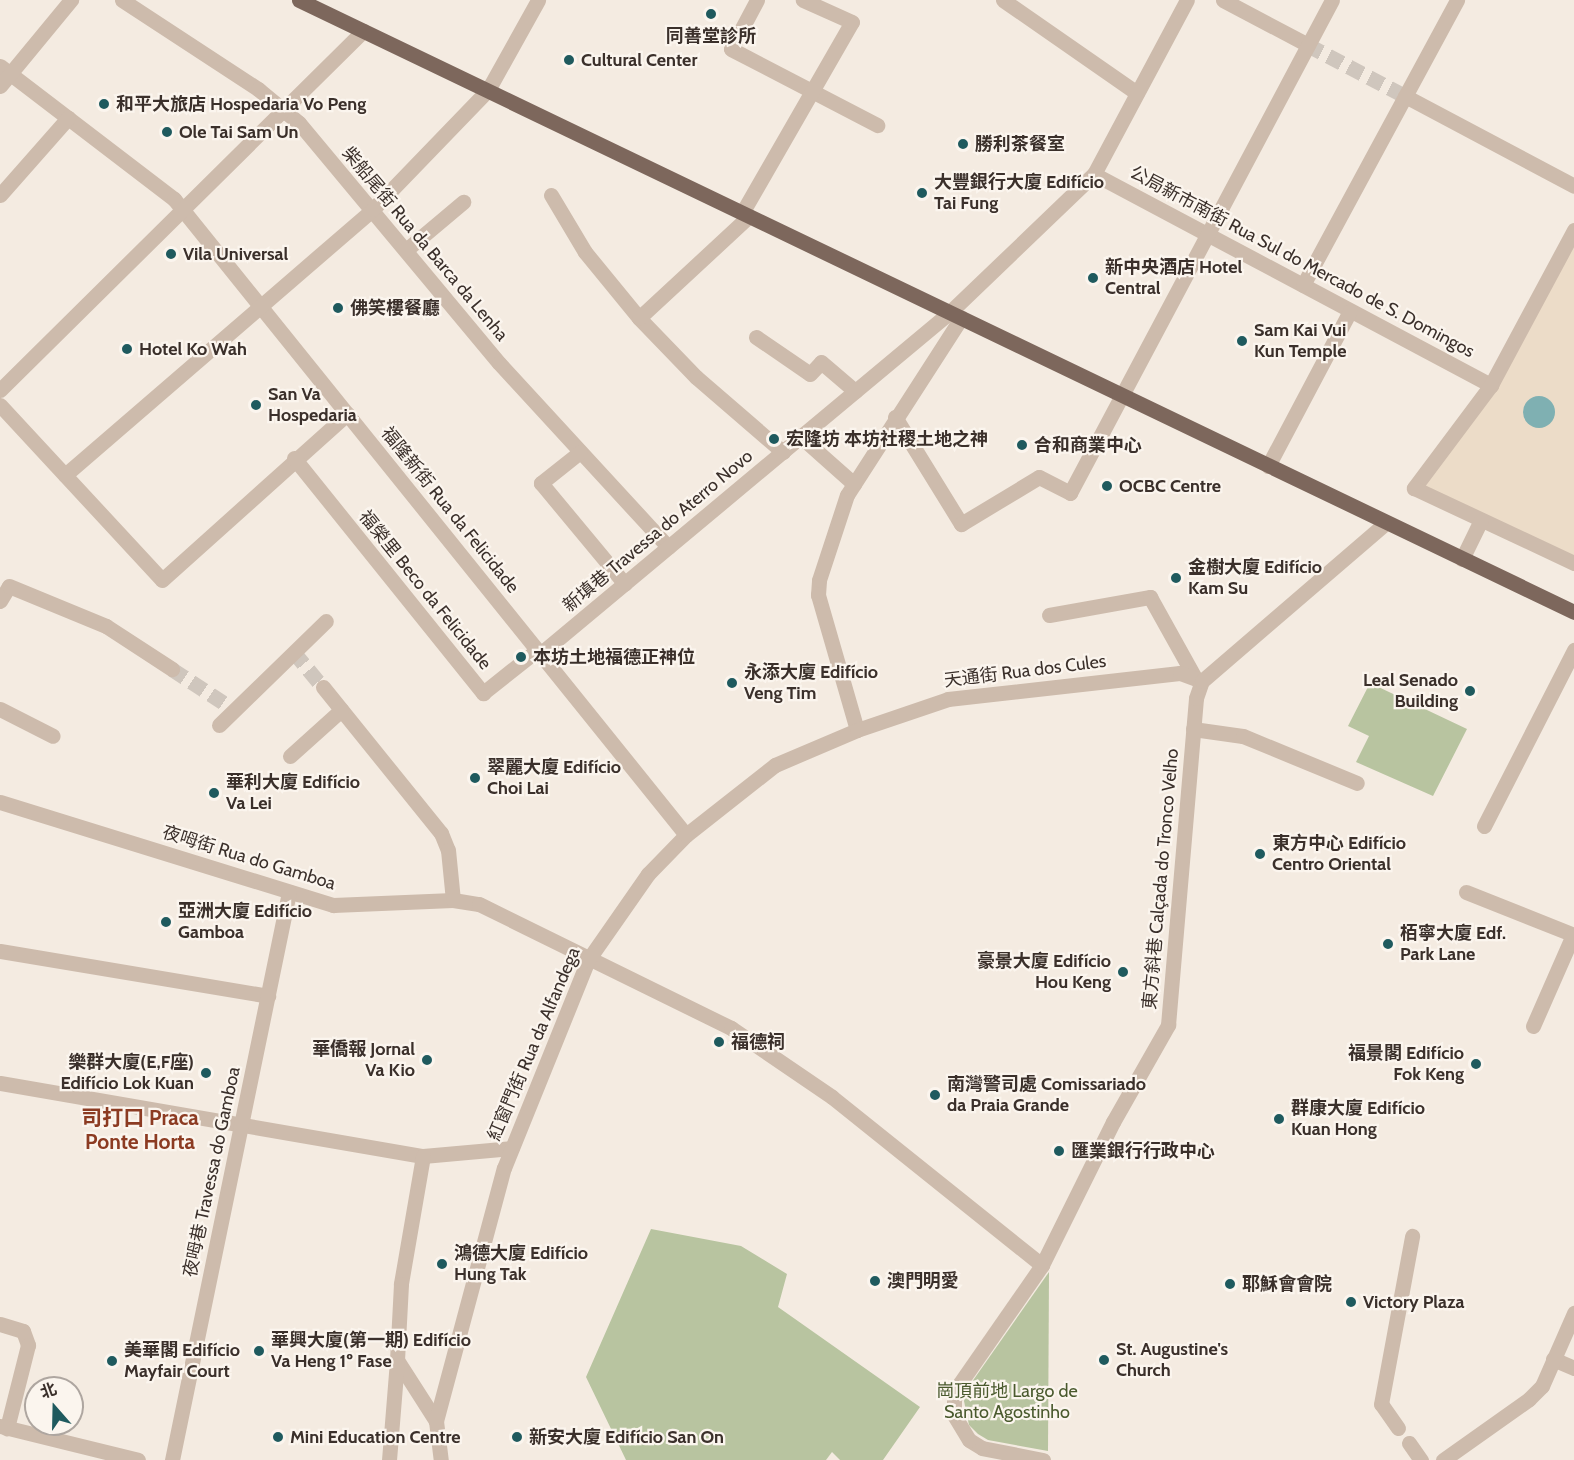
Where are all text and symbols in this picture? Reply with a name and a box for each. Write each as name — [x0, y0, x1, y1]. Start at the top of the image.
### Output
marker: 同善堂診所 — [702, 5, 720, 23]
place label: 同善堂診所 — [666, 25, 756, 47]
place label: Cultural Center — [581, 49, 697, 71]
marker: Cultural Center — [562, 53, 576, 67]
place label: 和平大旅店 Hospedaria Vo Peng — [116, 93, 366, 115]
marker: 和平大旅店 Hospedaria Vo Peng — [97, 97, 111, 111]
place label: Ole Tai Sam Un — [179, 121, 299, 143]
marker: Ole Tai Sam Un — [160, 125, 174, 139]
place label: 勝利茶餐室 — [975, 133, 1065, 155]
marker: 勝利茶餐室 — [956, 137, 970, 151]
street label: 柴船尾街 Rua da Barca da Lenha — [338, 143, 512, 345]
street label: 公局新市南街 Rua Sul do Mercado de S. Domingos — [1126, 162, 1478, 362]
place label: 大豐銀行大廈 Edifício Tai Fung — [934, 172, 1104, 214]
marker: 大豐銀行大廈 Edifício Tai Fung — [915, 186, 929, 200]
place label: Vila Universal — [183, 243, 288, 265]
marker: Vila Universal — [164, 247, 178, 261]
place label: 新中央酒店 Hotel Central — [1105, 257, 1242, 300]
marker: 新中央酒店 Hotel Central — [1086, 271, 1100, 285]
place label: 佛笑樓餐廳 — [350, 297, 440, 319]
marker: 佛笑樓餐廳 — [331, 301, 345, 315]
place label: Sam Kai Vui Kun Temple — [1254, 320, 1346, 362]
marker: Sam Kai Vui Kun Temple — [1235, 334, 1249, 348]
place label: Hotel Ko Wah — [139, 338, 247, 360]
marker: Hotel Ko Wah — [120, 342, 134, 356]
place label: San Va Hospedaria — [268, 384, 357, 426]
marker: San Va Hospedaria — [249, 398, 263, 412]
street label: 福隆新街 Rua da Felicidade — [376, 423, 524, 597]
place label: 宏隆坊 本坊社稷土地之神 — [786, 428, 988, 450]
marker: 宏隆坊 本坊社稷土地之神 — [767, 432, 781, 446]
place label: 合和商業中心 — [1034, 434, 1142, 456]
marker: 合和商業中心 — [1015, 438, 1029, 452]
street label: 新填巷 Travessa do Aterro Novo — [559, 445, 757, 617]
place label: OCBC Centre — [1119, 475, 1221, 497]
marker: OCBC Centre — [1100, 479, 1114, 493]
street label: 福榮里 Beco da Felicidade — [354, 506, 496, 674]
place label: 金樹大廈 Edifício Kam Su — [1188, 557, 1322, 600]
marker: 金樹大廈 Edifício Kam Su — [1169, 571, 1183, 585]
place label: 本坊土地福德正神位 — [533, 646, 695, 668]
marker: 本坊土地福德正神位 — [514, 650, 528, 664]
street label: 天通街 Rua dos Cules — [943, 650, 1107, 692]
place label: 永添大廈 Edifício Veng Tim — [744, 662, 878, 704]
place label: Leal Senado Building — [1363, 670, 1458, 712]
marker: 永添大廈 Edifício Veng Tim — [725, 676, 739, 690]
marker: Leal Senado Building — [1463, 684, 1477, 698]
street label: 東方斜巷 Calçada do Tronco Velho — [1139, 748, 1183, 1010]
place label: 翠麗大廈 Edifício Choi Lai — [487, 757, 621, 800]
marker: 翠麗大廈 Edifício Choi Lai — [468, 771, 482, 785]
place label: 華利大廈 Edifício Va Lei — [226, 772, 360, 814]
marker: 華利大廈 Edifício Va Lei — [207, 786, 221, 800]
street label: 夜呣街 Rua do Gamboa — [160, 821, 338, 895]
place label: 東方中心 Edifício Centro Oriental — [1272, 833, 1406, 876]
marker: 東方中心 Edifício Centro Oriental — [1253, 847, 1267, 861]
place label: 亞洲大廈 Edifício Gamboa — [178, 901, 312, 944]
marker: 亞洲大廈 Edifício Gamboa — [159, 915, 173, 929]
place label: 栢寧大廈 Edf. Park Lane — [1400, 923, 1506, 966]
marker: 栢寧大廈 Edf. Park Lane — [1381, 937, 1395, 951]
street label: 紅窗門街 Rua da Alfandega — [483, 944, 585, 1144]
place label: 豪景大廈 Edifício Hou Keng — [977, 951, 1111, 994]
marker: 豪景大廈 Edifício Hou Keng — [1116, 965, 1130, 979]
place label: 福德祠 — [731, 1031, 785, 1053]
marker: 福德祠 — [712, 1035, 726, 1049]
place label: 華僑報 Jornal Va Kio — [312, 1039, 415, 1082]
place label: 福景閣 Edifício Fok Keng — [1348, 1043, 1464, 1086]
place label: 樂群大廈(E,F座) Edifício Lok Kuan — [60, 1052, 194, 1094]
marker: 華僑報 Jornal Va Kio — [420, 1053, 434, 1067]
marker: 福景閣 Edifício Fok Keng — [1469, 1057, 1483, 1071]
street label: 夜呣巷 Travessa do Gamboa — [179, 1065, 245, 1279]
marker: 樂群大廈(E,F座) Edifício Lok Kuan — [199, 1066, 213, 1080]
place label: 南灣警司處 Comissariado da Praia Grande — [947, 1074, 1146, 1116]
marker: 南灣警司處 Comissariado da Praia Grande — [928, 1088, 942, 1102]
place label: 群康大廈 Edifício Kuan Hong — [1291, 1098, 1425, 1140]
district label: 司打口 Praca Ponte Horta — [81, 1105, 199, 1155]
marker: 群康大廈 Edifício Kuan Hong — [1272, 1112, 1286, 1126]
place label: 匯業銀行行政中心 — [1071, 1140, 1215, 1162]
marker: 匯業銀行行政中心 — [1052, 1144, 1066, 1158]
place label: 鴻德大廈 Edifício Hung Tak — [454, 1243, 588, 1286]
marker: 鴻德大廈 Edifício Hung Tak — [435, 1257, 449, 1271]
place label: 澳門明愛 — [887, 1270, 959, 1292]
place label: 耶穌會會院 — [1242, 1273, 1332, 1295]
marker: 澳門明愛 — [868, 1274, 882, 1288]
marker: 耶穌會會院 — [1223, 1277, 1237, 1291]
place label: Victory Plaza — [1363, 1291, 1464, 1313]
marker: Victory Plaza — [1344, 1295, 1358, 1309]
place label: 華興大廈(第一期) Edifício Va Heng 1º Fase — [271, 1330, 471, 1372]
place label: St. Augustine's Church — [1116, 1339, 1228, 1382]
place label: 美華閣 Edifício Mayfair Court — [124, 1340, 240, 1382]
marker: 華興大廈(第一期) Edifício Va Heng 1º Fase — [252, 1344, 266, 1358]
marker: St. Augustine's Church — [1097, 1353, 1111, 1367]
marker: 美華閣 Edifício Mayfair Court — [105, 1354, 119, 1368]
north arrow — [24, 1376, 84, 1436]
text: 北 — [38, 1379, 59, 1402]
park label: 崗頂前地 Largo de Santo Agostinho — [936, 1381, 1078, 1424]
place label: Mini Education Centre — [290, 1426, 461, 1448]
place label: 新安大廈 Edifício San On — [529, 1426, 724, 1448]
marker: Mini Education Centre — [271, 1430, 285, 1444]
marker: 新安大廈 Edifício San On — [510, 1430, 524, 1444]

